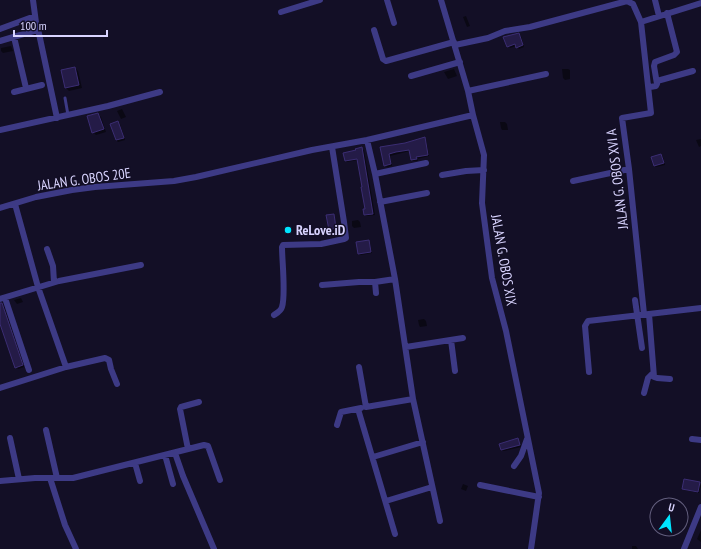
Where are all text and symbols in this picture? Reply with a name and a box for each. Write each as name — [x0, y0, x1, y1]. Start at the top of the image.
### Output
scale bar — [14, 12, 107, 38]
text: 100 m — [20, 18, 47, 33]
street label: JALAN G. OBOS XVI A — [602, 127, 632, 231]
street label: JALAN G. OBOS 20E — [35, 164, 132, 195]
street label: JALAN G. OBOS XIX — [487, 212, 521, 307]
place label: ReLove.iD — [296, 221, 346, 239]
marker: ReLove.iD — [283, 225, 293, 235]
north arrow — [649, 497, 689, 537]
text: U — [667, 500, 676, 515]

